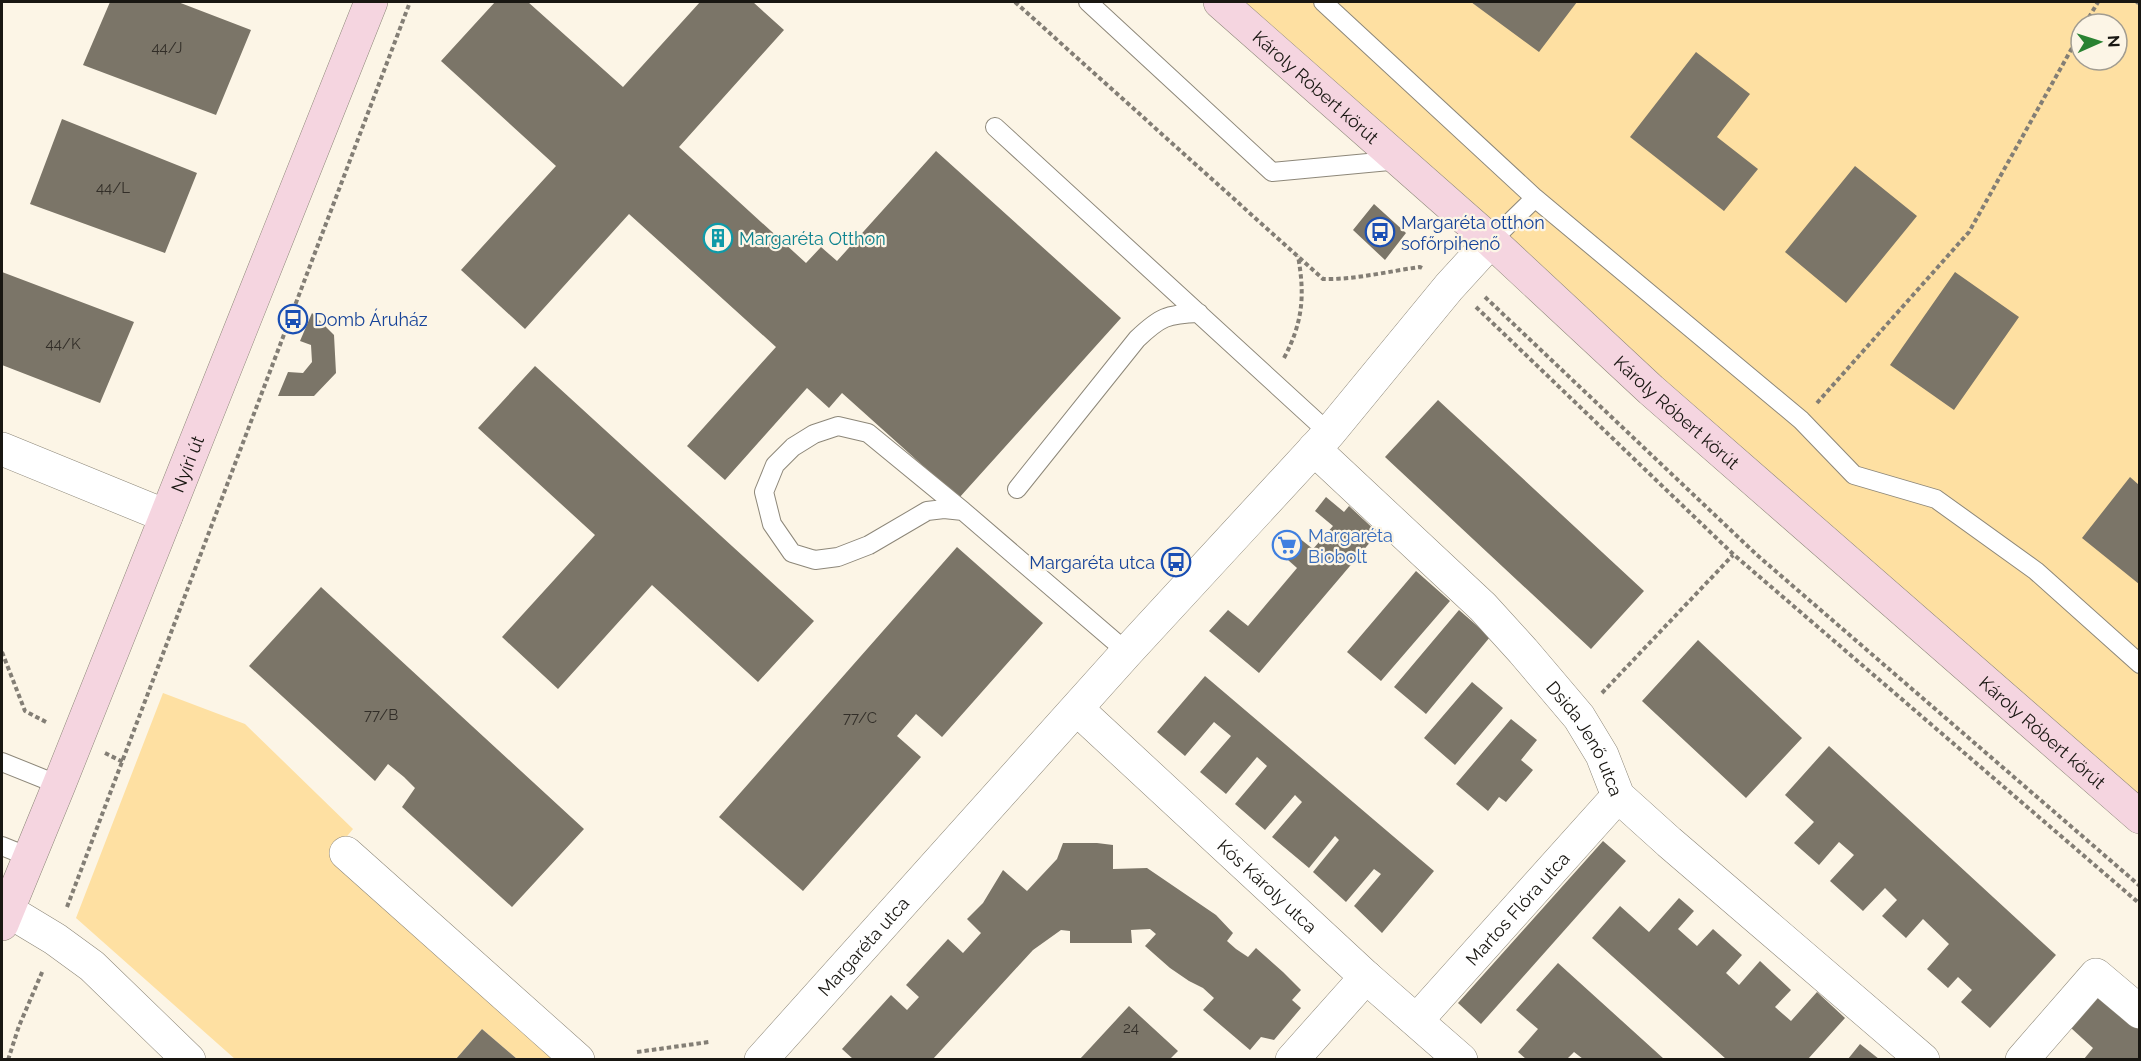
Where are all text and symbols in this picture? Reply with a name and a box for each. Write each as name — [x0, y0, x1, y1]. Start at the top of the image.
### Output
north arrow — [2069, 12, 2129, 72]
street label: Károly Róbert körút — [1249, 26, 1383, 148]
text: N — [2104, 35, 2123, 48]
house number: 44/J — [151, 39, 183, 57]
house number: 44/L — [96, 179, 130, 197]
place label: Margaréta otthon sofőrpihenő — [1401, 212, 1545, 254]
bus stop icon: Margaréta otthon sofőrpihenő — [1364, 216, 1396, 248]
building icon: Margaréta Otthon — [702, 222, 734, 254]
place label: Margaréta Otthon — [739, 228, 886, 249]
bus stop icon: Domb Áruház — [277, 303, 309, 335]
place label: Domb Áruház — [314, 308, 428, 330]
house number: 44/K — [45, 335, 81, 353]
street label: Károly Róbert körút — [1610, 351, 1744, 473]
street label: Nyíri út — [166, 432, 208, 495]
place label: Margaréta Biobolt — [1308, 525, 1393, 567]
supermarket icon: Margaréta Biobolt — [1271, 529, 1303, 561]
bus stop icon: Margaréta utca — [1160, 546, 1192, 578]
place label: Margaréta utca — [1029, 552, 1155, 573]
street label: Károly Róbert körút — [1975, 671, 2110, 793]
street label: Dsida Jenő utca — [1542, 676, 1627, 799]
house number: 77/B — [364, 706, 398, 724]
house number: 77/C — [843, 709, 877, 727]
street label: Kós Károly utca — [1214, 835, 1322, 937]
street label: Martos Flóra utca — [1461, 847, 1573, 969]
street label: Margaréta utca — [813, 892, 913, 1000]
house number: 24 — [1123, 1019, 1139, 1037]

